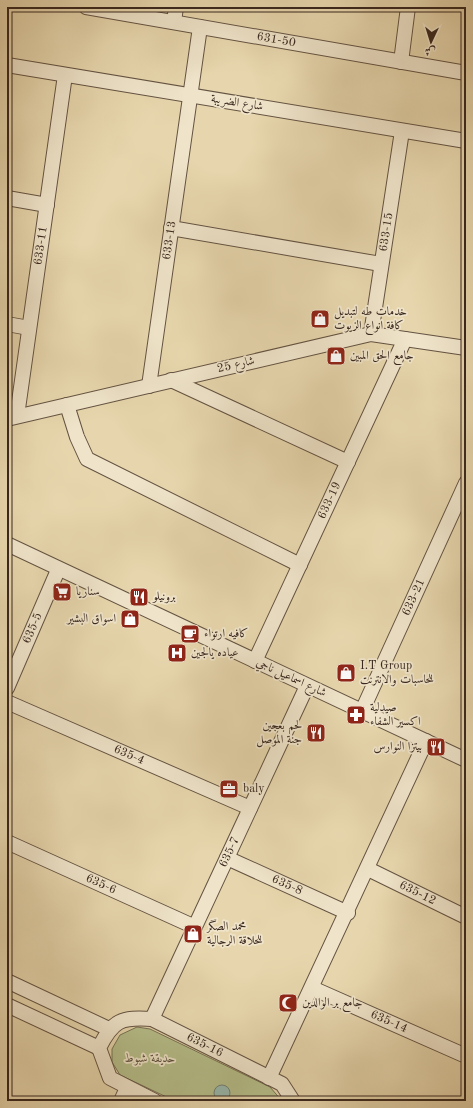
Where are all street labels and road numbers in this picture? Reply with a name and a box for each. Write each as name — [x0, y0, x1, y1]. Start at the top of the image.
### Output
street label: 631-50 — [256, 31, 297, 49]
street label: شارع الضريبة — [209, 93, 264, 117]
street label: 633-15 — [378, 212, 395, 253]
street label: 633-13 — [161, 220, 178, 261]
street label: 633-11 — [32, 225, 50, 266]
street label: شارع 25 — [216, 354, 257, 379]
street label: 633-19 — [316, 480, 343, 521]
street label: 633-21 — [400, 577, 427, 618]
street label: 635-5 — [21, 611, 45, 646]
street label: شارع اسماعيل ناجي — [252, 657, 328, 703]
street label: 635-4 — [112, 743, 146, 767]
street label: 635-7 — [217, 835, 242, 869]
street label: 635-6 — [84, 872, 118, 897]
street label: 635-8 — [270, 873, 304, 897]
street label: 635-12 — [397, 879, 438, 907]
street label: 635-14 — [368, 1009, 409, 1035]
street label: 635-16 — [184, 1031, 225, 1060]

